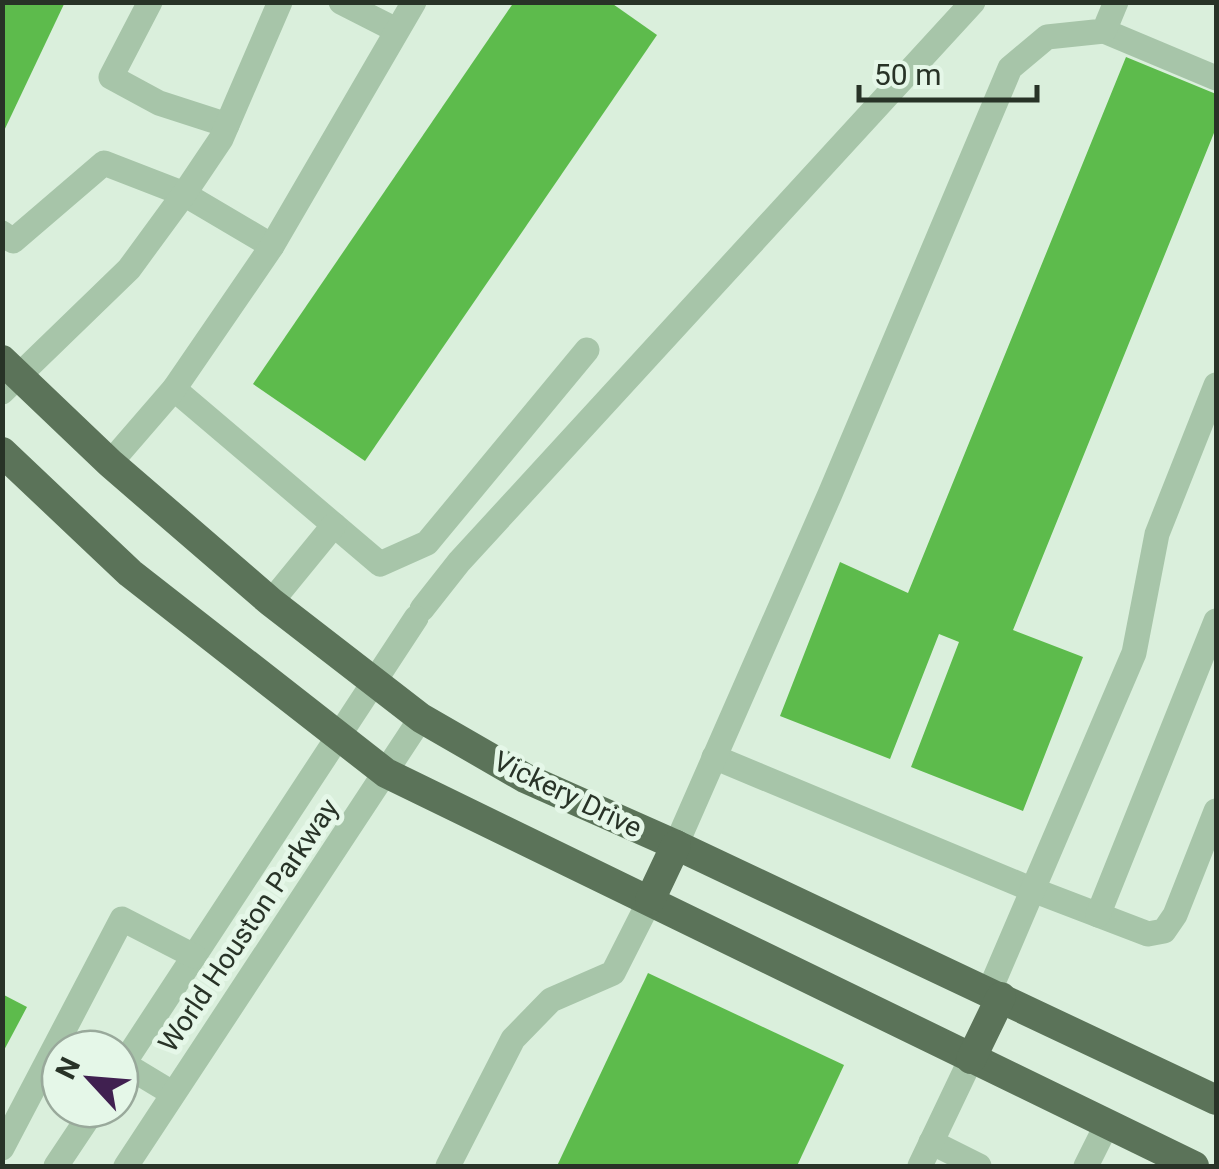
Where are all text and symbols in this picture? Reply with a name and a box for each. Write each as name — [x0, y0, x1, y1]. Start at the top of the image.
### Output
scale bar — [859, 40, 1036, 102]
text: 50 m — [874, 57, 941, 92]
street label: Vickery Drive — [488, 744, 647, 845]
street label: World Houston Parkway — [151, 792, 345, 1058]
north arrow — [40, 1029, 140, 1129]
text: N — [49, 1052, 87, 1084]

